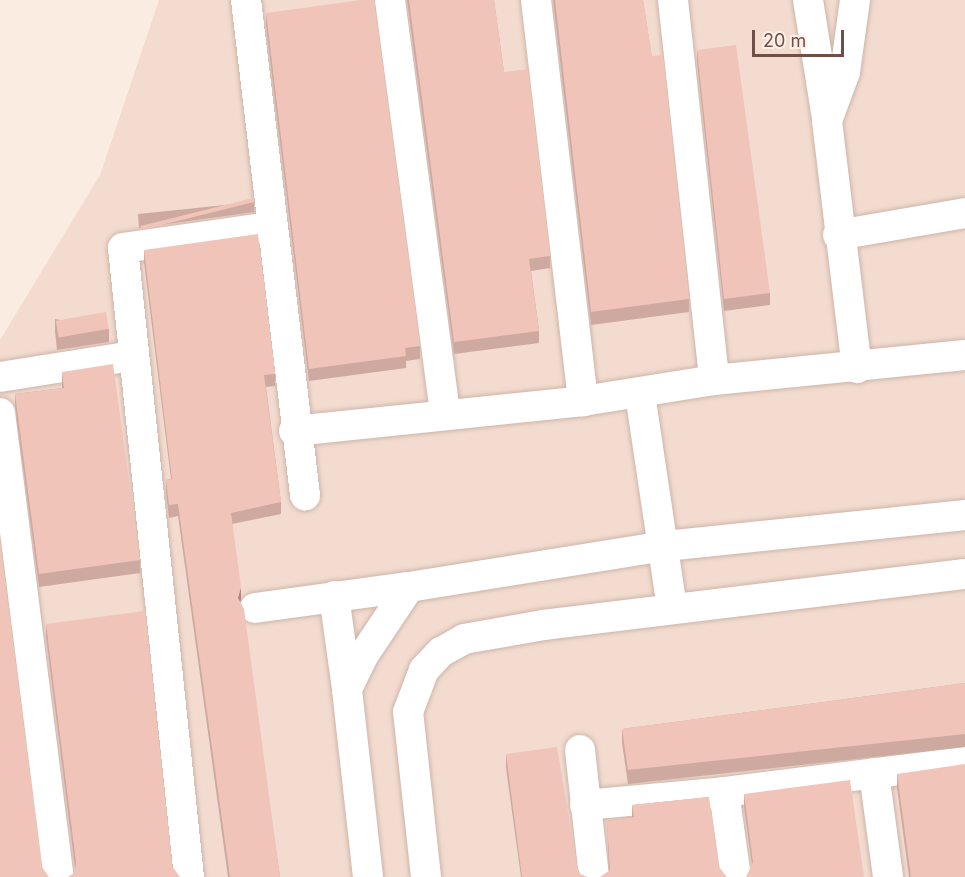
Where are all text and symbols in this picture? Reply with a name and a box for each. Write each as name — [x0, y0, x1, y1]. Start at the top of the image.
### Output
scale bar — [755, 18, 846, 56]
text: 20 m — [763, 30, 806, 51]

